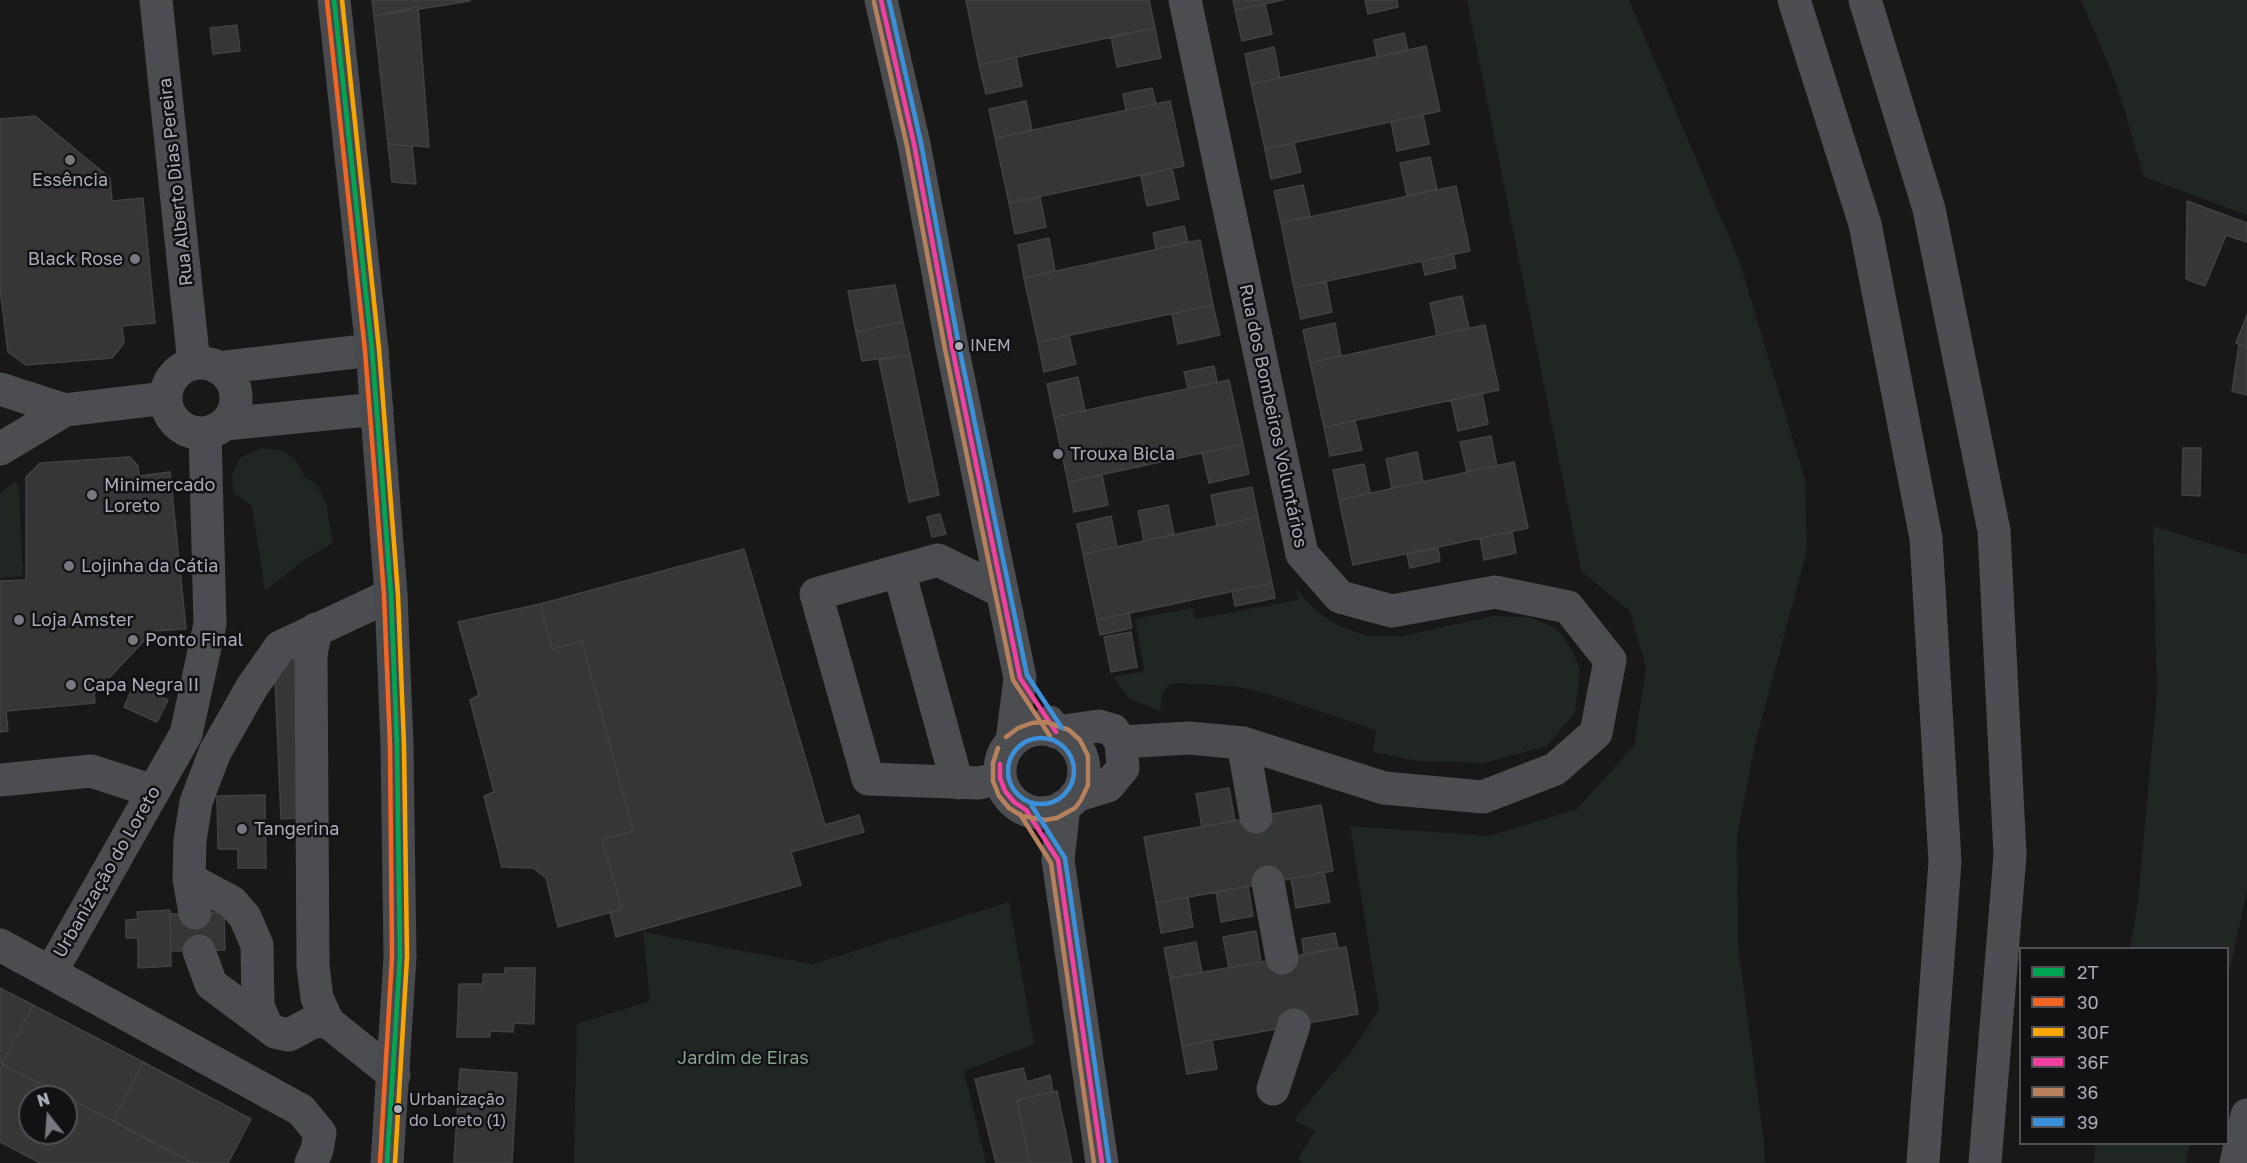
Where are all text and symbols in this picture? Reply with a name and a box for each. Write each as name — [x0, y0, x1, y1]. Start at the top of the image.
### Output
street label: Rua Alberto Dias Pereira — [154, 77, 198, 287]
marker: Essência — [63, 153, 77, 167]
place label: Essência — [32, 169, 108, 191]
place label: Black Rose — [28, 248, 123, 270]
marker: Black Rose — [128, 252, 142, 266]
street label: Rua dos Bombeiros Voluntários — [1234, 282, 1312, 550]
place label: INEM — [970, 336, 1011, 356]
marker: INEM — [953, 340, 965, 352]
place label: Trouxa Bicla — [1070, 443, 1175, 465]
marker: Trouxa Bicla — [1051, 447, 1065, 461]
place label: Minimercado Loreto — [104, 474, 215, 516]
marker: Minimercado Loreto — [85, 488, 99, 502]
place label: Lojinha da Cátia — [81, 555, 219, 577]
marker: Lojinha da Cátia — [62, 559, 76, 573]
place label: Loja Amster — [31, 609, 134, 631]
marker: Loja Amster — [12, 613, 26, 627]
place label: Ponto Final — [145, 629, 243, 651]
marker: Ponto Final — [126, 633, 140, 647]
place label: Capa Negra II — [83, 674, 199, 696]
marker: Capa Negra II — [64, 678, 78, 692]
street label: Urbanização do Loreto — [49, 782, 165, 962]
place label: Tangerina — [254, 818, 339, 840]
marker: Tangerina — [235, 822, 249, 836]
legend — [2019, 947, 2229, 1145]
text: 2T — [2077, 961, 2099, 983]
text: 30 — [2077, 991, 2099, 1013]
text: 30F — [2077, 1021, 2109, 1043]
park label: Jardim de Eiras — [677, 1047, 809, 1069]
text: 36F — [2077, 1051, 2109, 1073]
text: 36 — [2077, 1081, 2098, 1103]
north arrow — [18, 1085, 78, 1145]
text: N — [35, 1088, 52, 1111]
place label: Urbanização do Loreto (1) — [409, 1090, 506, 1128]
marker: Urbanização do Loreto (1) — [392, 1103, 404, 1115]
text: 39 — [2077, 1111, 2098, 1133]

